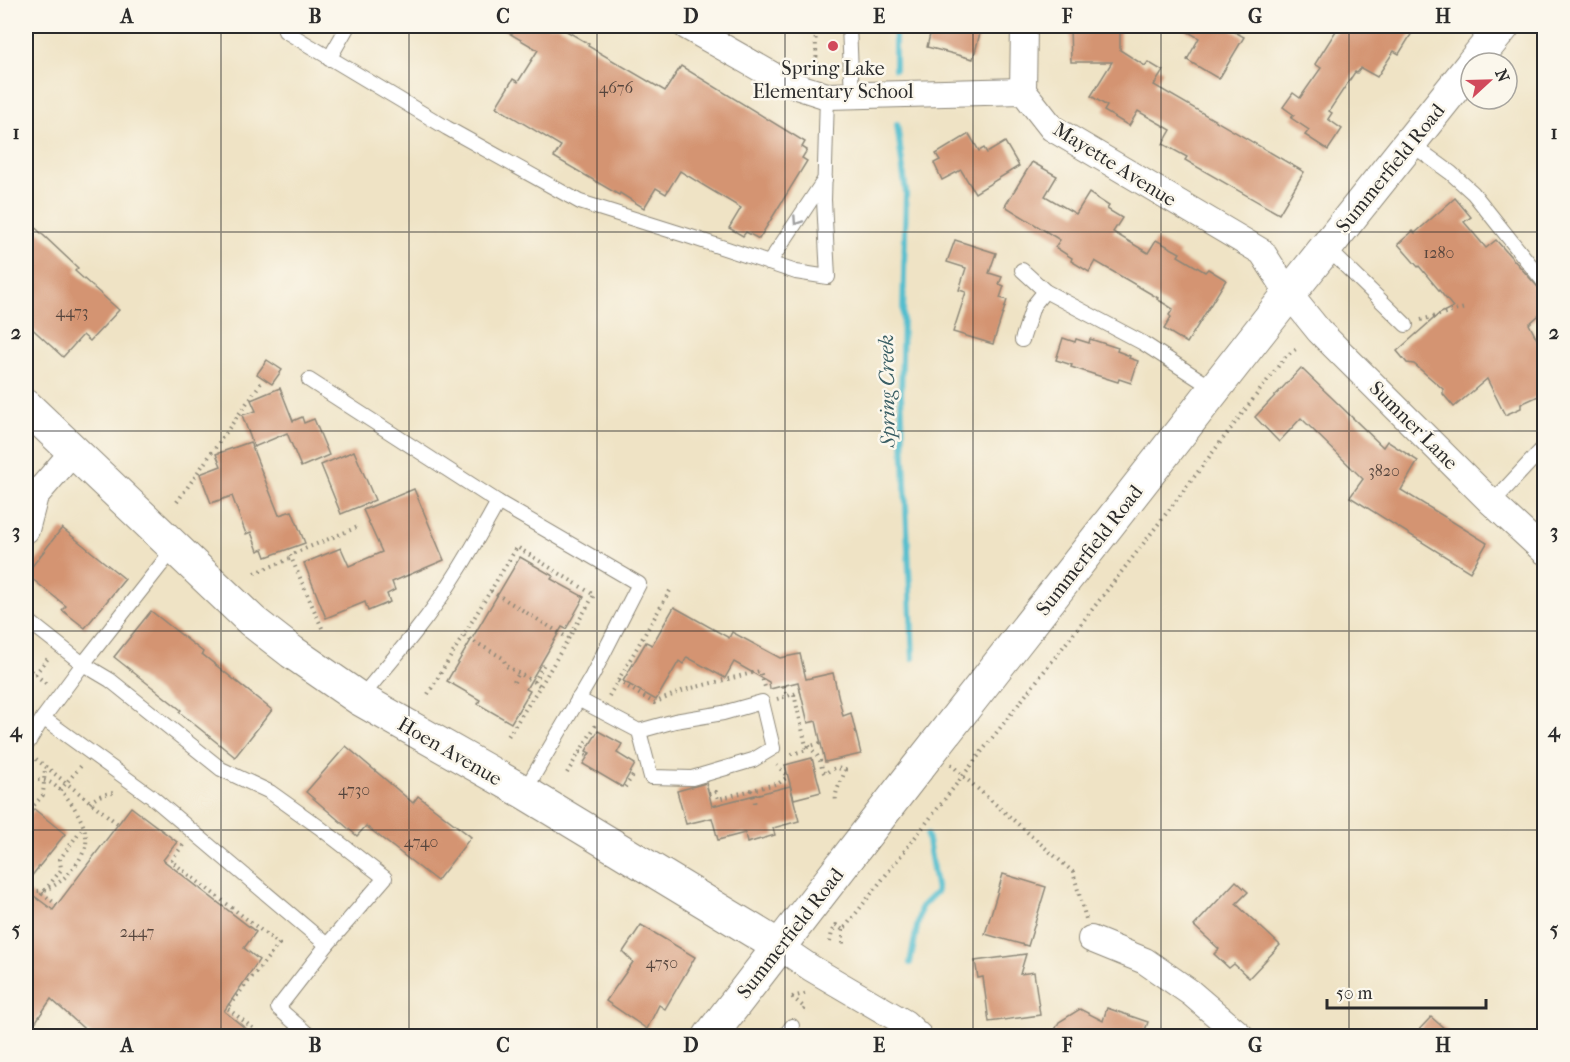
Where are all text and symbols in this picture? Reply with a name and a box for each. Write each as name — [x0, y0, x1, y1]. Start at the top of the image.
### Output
text: A — [119, 5, 135, 28]
text: B — [308, 5, 322, 28]
text: C — [496, 5, 510, 28]
text: D — [683, 5, 699, 28]
text: E — [873, 5, 885, 28]
text: F — [1061, 5, 1073, 28]
text: G — [1248, 5, 1262, 28]
text: H — [1435, 5, 1451, 28]
marker: Spring Lake Elementary School — [826, 39, 840, 53]
north arrow — [1459, 51, 1519, 111]
place label: Spring Lake Elementary School — [752, 57, 914, 103]
text: N — [1491, 66, 1514, 86]
house number: 4676 — [599, 78, 634, 97]
street label: Summerfield Road — [1331, 98, 1450, 237]
street label: Mayette Avenue — [1049, 117, 1180, 211]
text: 1 — [12, 121, 20, 144]
text: 1 — [1550, 121, 1558, 144]
one-way arrow — [793, 214, 804, 225]
house number: 1280 — [1424, 243, 1454, 262]
house number: 4473 — [56, 302, 88, 321]
text: 2 — [11, 321, 21, 344]
text: 2 — [1549, 321, 1559, 344]
water label: Spring Creek — [874, 334, 900, 449]
street label: Sumner Lane — [1365, 376, 1463, 474]
house number: 3820 — [1368, 461, 1400, 480]
street label: Summerfield Road — [1031, 480, 1148, 620]
text: 3 — [12, 520, 20, 543]
text: 3 — [1550, 520, 1558, 543]
street label: Hoen Avenue — [394, 712, 506, 790]
text: 4 — [9, 719, 23, 743]
text: 4 — [1547, 719, 1561, 743]
house number: 4730 — [338, 780, 370, 799]
house number: 4740 — [404, 832, 438, 851]
street label: Summerfield Road — [732, 863, 849, 1003]
text: 5 — [12, 918, 21, 941]
text: 5 — [1550, 918, 1559, 941]
house number: 2447 — [120, 922, 155, 941]
house number: 4750 — [646, 953, 678, 972]
scale bar — [1327, 972, 1486, 1010]
text: 50 m — [1336, 983, 1373, 1004]
text: A — [119, 1034, 135, 1057]
text: B — [308, 1034, 322, 1057]
text: C — [496, 1034, 510, 1057]
text: D — [683, 1034, 699, 1057]
text: E — [873, 1034, 885, 1057]
text: F — [1061, 1034, 1073, 1057]
text: G — [1248, 1034, 1262, 1057]
text: H — [1435, 1034, 1451, 1057]

